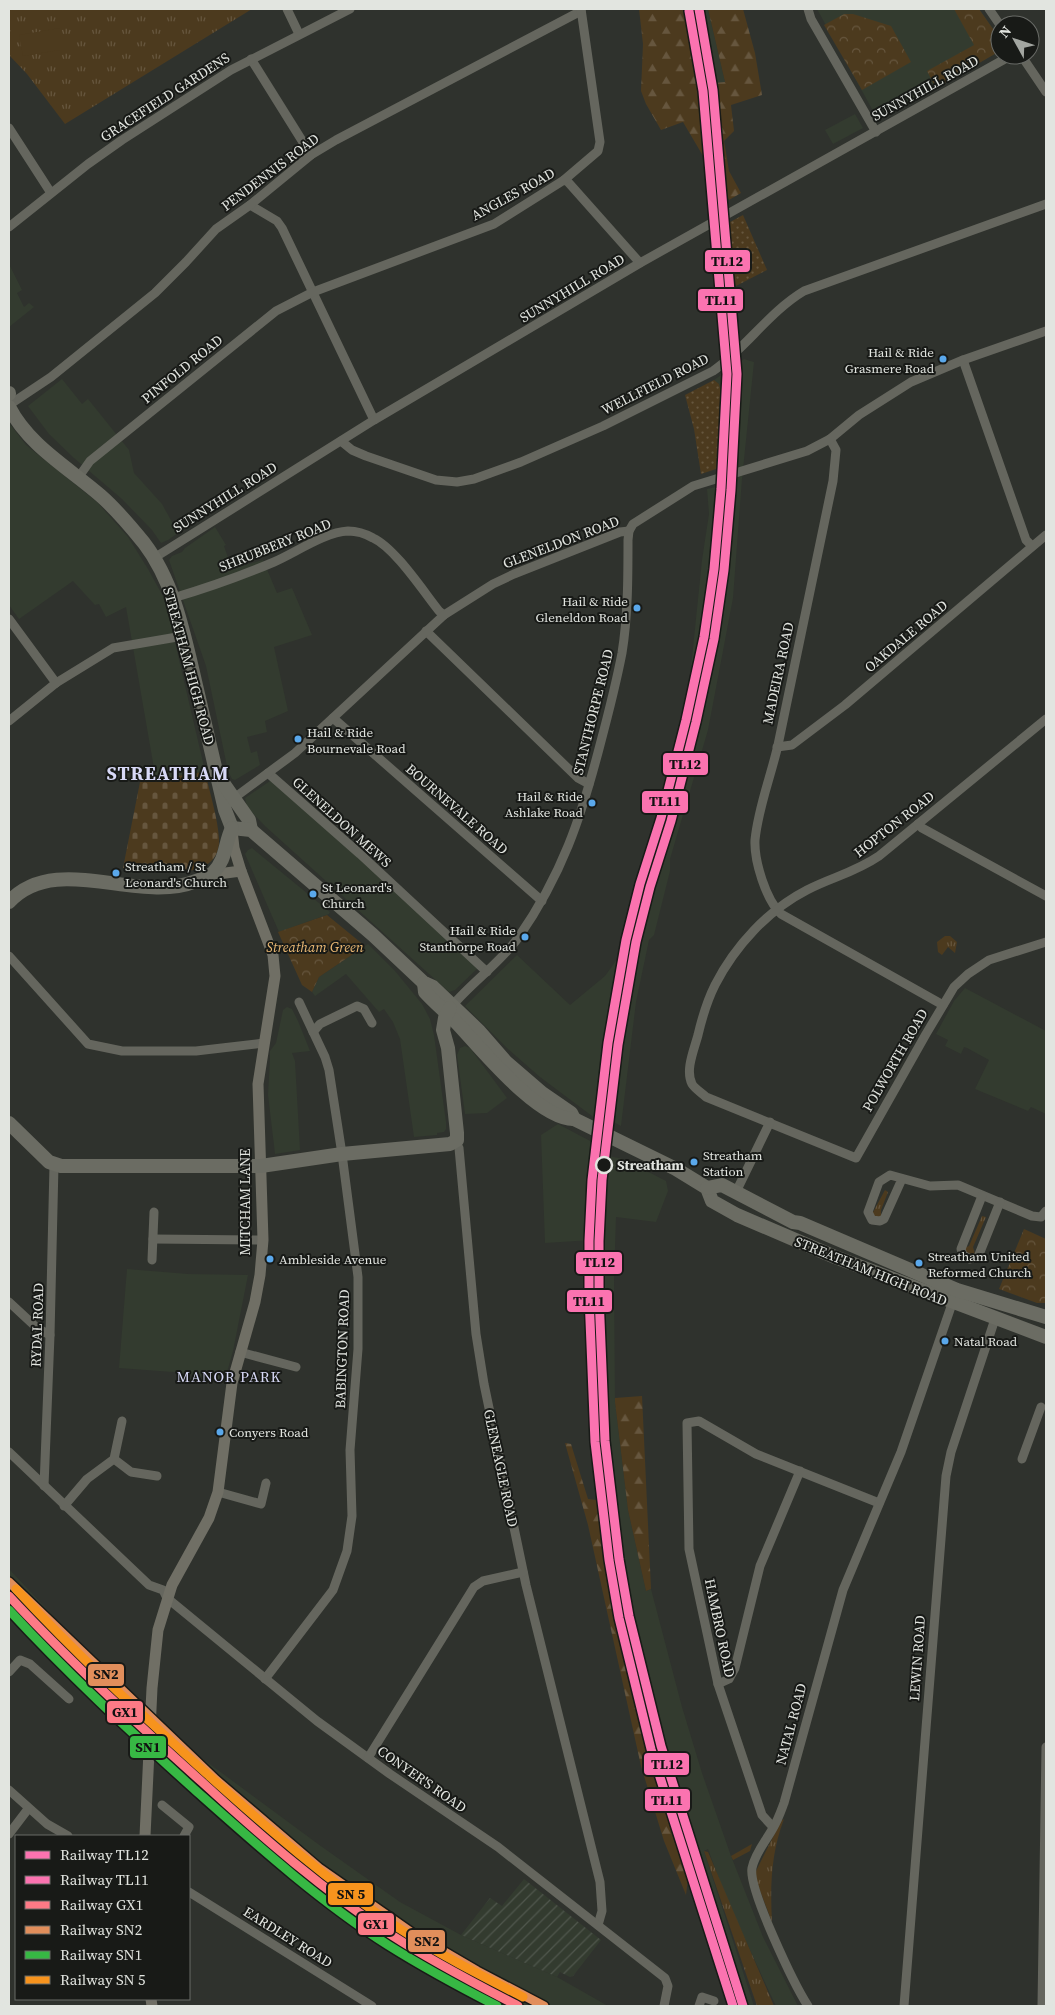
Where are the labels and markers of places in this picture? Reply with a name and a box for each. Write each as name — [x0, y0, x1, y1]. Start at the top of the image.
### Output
place label: Hail & Ride Grasmere Road — [845, 344, 935, 377]
marker: Hail & Ride Grasmere Road — [938, 354, 948, 364]
place label: Hail & Ride Gleneldon Road — [536, 593, 629, 626]
marker: Hail & Ride Gleneldon Road — [632, 603, 642, 613]
place label: Hail & Ride Bournevale Road — [307, 724, 406, 757]
marker: Hail & Ride Bournevale Road — [293, 734, 303, 744]
place label: Hail & Ride Ashlake Road — [505, 788, 584, 821]
marker: Hail & Ride Ashlake Road — [587, 798, 597, 808]
place label: Streatham / St Leonard's Church — [125, 858, 227, 891]
marker: Streatham / St Leonard's Church — [111, 868, 121, 878]
place label: St Leonard's Church — [322, 879, 392, 912]
marker: St Leonard's Church — [308, 889, 318, 899]
place label: Hail & Ride Stanthorpe Road — [420, 922, 517, 955]
marker: Hail & Ride Stanthorpe Road — [520, 932, 530, 942]
place label: Streatham Station — [703, 1147, 763, 1180]
place label: Streatham — [617, 1155, 684, 1175]
marker: Streatham — [595, 1156, 613, 1174]
marker: Streatham Station — [689, 1157, 699, 1167]
place label: Streatham United Reformed Church — [928, 1248, 1032, 1281]
place label: Ambleside Avenue — [279, 1251, 387, 1268]
marker: Ambleside Avenue — [265, 1254, 275, 1264]
marker: Streatham United Reformed Church — [914, 1258, 924, 1268]
place label: Natal Road — [954, 1333, 1018, 1350]
marker: Natal Road — [940, 1336, 950, 1346]
place label: Conyers Road — [229, 1424, 309, 1441]
marker: Conyers Road — [215, 1427, 225, 1437]

